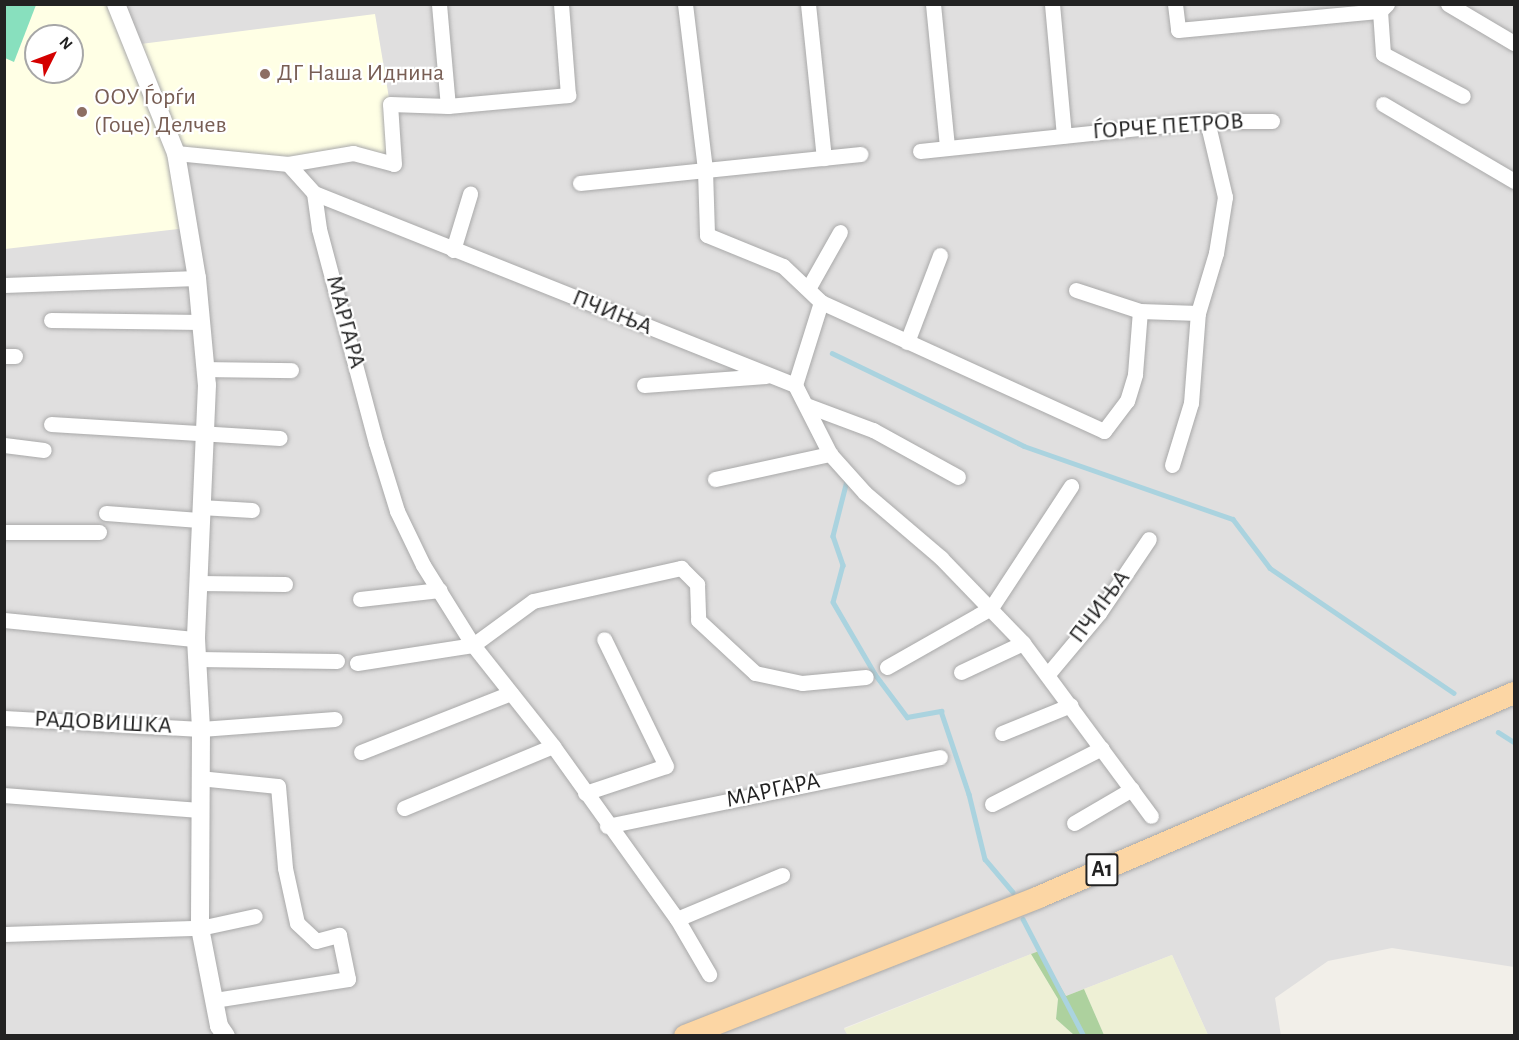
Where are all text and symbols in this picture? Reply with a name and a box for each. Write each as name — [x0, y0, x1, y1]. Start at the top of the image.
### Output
north arrow — [24, 24, 84, 84]
text: N — [56, 34, 76, 53]
place label: ДГ Наша Иднина — [277, 60, 444, 88]
marker: ДГ Наша Иднина — [258, 67, 272, 81]
place label: ООУ Ѓорѓи (Гоце) Делчев — [94, 84, 227, 140]
marker: ООУ Ѓорѓи (Гоце) Делчев — [75, 105, 89, 119]
street label: ЃОРЧЕ ПЕТРОВ — [1091, 107, 1245, 147]
street label: МАРГАРА — [319, 272, 371, 372]
street label: ПЧИЊА — [568, 284, 656, 342]
street label: ПЧИЊА — [1063, 565, 1137, 649]
street label: РАДОВИШКА — [33, 705, 173, 741]
street label: МАРГАРА — [723, 767, 823, 815]
road number: A1 — [1084, 851, 1120, 889]

